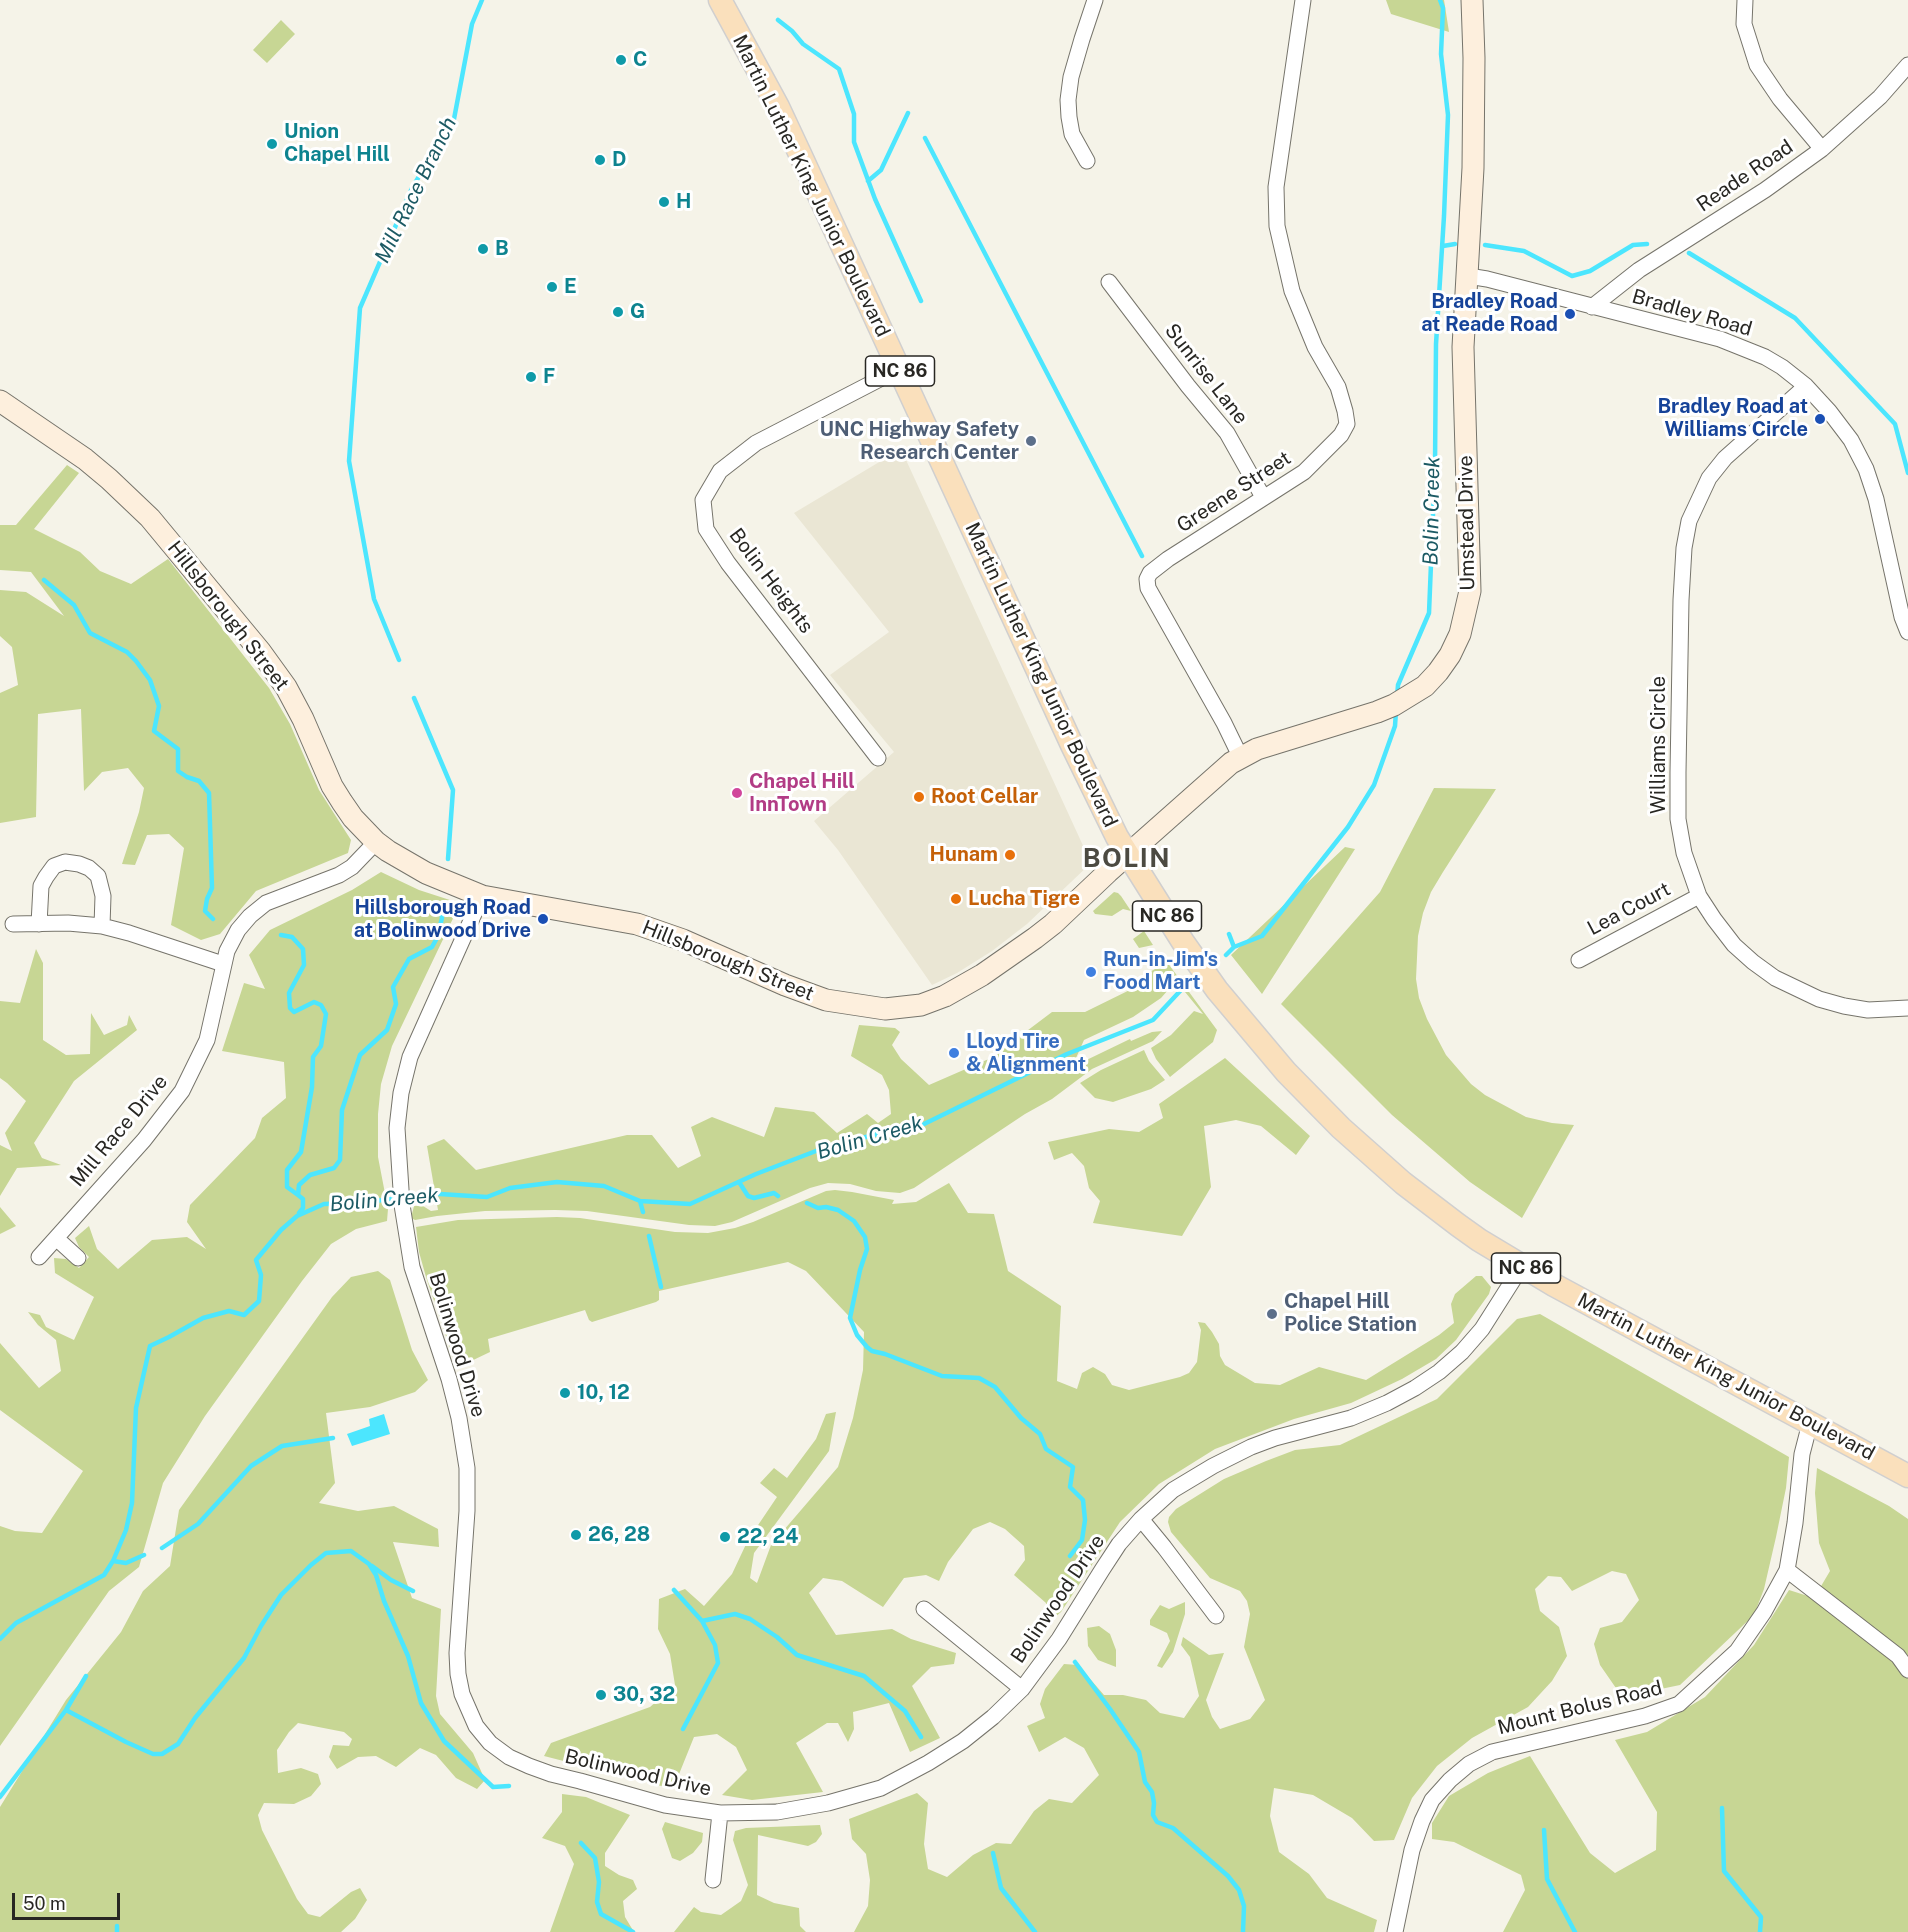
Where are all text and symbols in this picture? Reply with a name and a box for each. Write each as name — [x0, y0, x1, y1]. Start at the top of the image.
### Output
street label: Martin Luther King Junior Boulevard — [727, 31, 895, 341]
place label: C — [633, 48, 647, 72]
marker: C — [614, 53, 628, 67]
water label: Mill Race Branch — [370, 113, 462, 267]
place label: Union Chapel Hill — [284, 120, 390, 167]
street label: Reade Road — [1692, 135, 1798, 217]
marker: Union Chapel Hill — [265, 137, 279, 151]
place label: D — [612, 148, 626, 172]
marker: D — [593, 153, 607, 167]
place label: H — [676, 190, 691, 214]
marker: H — [657, 195, 671, 209]
place label: B — [495, 237, 509, 261]
marker: B — [476, 242, 490, 256]
place label: E — [564, 275, 577, 299]
marker: E — [545, 280, 559, 294]
street label: Bradley Road — [1629, 284, 1755, 342]
place label: Bradley Road at Reade Road — [1421, 290, 1558, 337]
place label: G — [630, 300, 645, 324]
marker: G — [611, 305, 625, 319]
marker: Bradley Road at Reade Road — [1563, 307, 1577, 321]
street label: Sunrise Lane — [1159, 319, 1253, 429]
road number: NC 86 — [866, 356, 934, 386]
place label: F — [543, 365, 555, 389]
marker: F — [524, 370, 538, 384]
place label: Bradley Road at Williams Circle — [1657, 395, 1808, 442]
marker: Bradley Road at Williams Circle — [1813, 412, 1827, 426]
place label: UNC Highway Safety Research Center — [820, 418, 1019, 465]
marker: UNC Highway Safety Research Center — [1024, 434, 1038, 448]
street label: Greene Street — [1172, 446, 1296, 538]
street label: Umstead Drive — [1454, 455, 1480, 591]
water label: Bolin Creek — [1418, 456, 1446, 566]
street label: Martin Luther King Junior Boulevard — [960, 519, 1122, 831]
street label: Bolin Heights — [724, 524, 818, 638]
street label: Hillsborough Street — [162, 536, 294, 696]
street label: Williams Circle — [1647, 676, 1671, 814]
place label: Chapel Hill InnTown — [749, 770, 855, 817]
place label: Root Cellar — [931, 785, 1038, 809]
marker: Chapel Hill InnTown — [730, 786, 744, 800]
marker: Root Cellar — [912, 790, 926, 804]
place label: Hunam — [930, 843, 998, 867]
district label: BOLIN — [1083, 843, 1171, 875]
marker: Hunam — [1003, 848, 1017, 862]
street label: Lea Court — [1583, 877, 1675, 941]
place label: Lucha Tigre — [968, 887, 1080, 911]
marker: Lucha Tigre — [949, 892, 963, 906]
place label: Hillsborough Road at Bolinwood Drive — [354, 896, 531, 943]
road number: NC 86 — [1132, 901, 1202, 931]
marker: Hillsborough Road at Bolinwood Drive — [536, 912, 550, 926]
street label: Hillsborough Street — [639, 916, 817, 1006]
place label: Run-in-Jim's Food Mart — [1103, 948, 1218, 995]
marker: Run-in-Jim's Food Mart — [1084, 965, 1098, 979]
place label: Lloyd Tire & Alignment — [966, 1030, 1086, 1077]
marker: Lloyd Tire & Alignment — [947, 1046, 961, 1060]
street label: Mill Race Drive — [65, 1070, 173, 1192]
water label: Bolin Creek — [814, 1111, 926, 1165]
water label: Bolin Creek — [329, 1183, 439, 1217]
road number: NC 86 — [1492, 1253, 1561, 1283]
street label: Bolinwood Drive — [424, 1270, 490, 1420]
street label: Martin Luther King Junior Boulevard — [1573, 1288, 1879, 1466]
place label: Chapel Hill Police Station — [1284, 1290, 1417, 1337]
marker: Chapel Hill Police Station — [1265, 1307, 1279, 1321]
place label: 10, 12 — [577, 1381, 630, 1405]
marker: 10, 12 — [558, 1386, 572, 1400]
place label: 26, 28 — [588, 1523, 650, 1547]
place label: 22, 24 — [737, 1525, 798, 1549]
marker: 26, 28 — [569, 1528, 583, 1542]
marker: 22, 24 — [718, 1530, 732, 1544]
street label: Bolinwood Drive — [1006, 1530, 1110, 1668]
street label: Mount Bolus Road — [1495, 1676, 1665, 1740]
place label: 30, 32 — [613, 1683, 675, 1707]
marker: 30, 32 — [594, 1688, 608, 1702]
street label: Bolinwood Drive — [562, 1744, 714, 1802]
scale bar — [15, 1881, 123, 1919]
text: 50 m — [23, 1893, 66, 1914]

